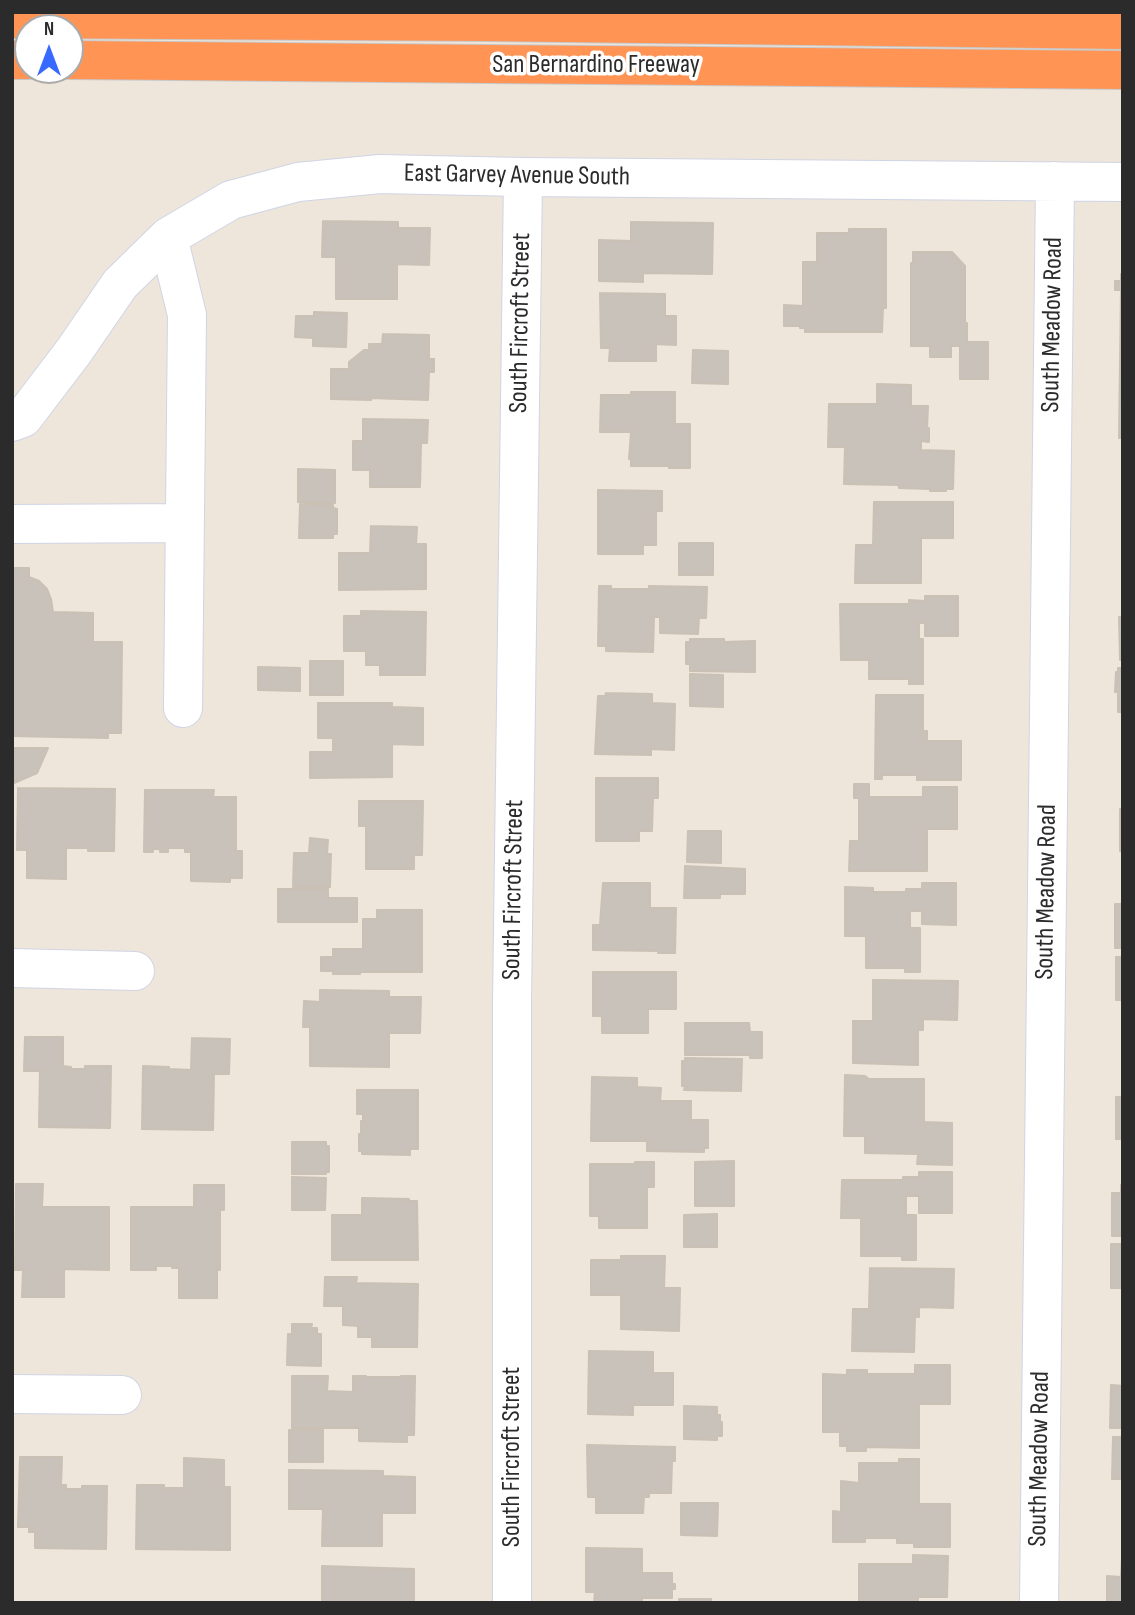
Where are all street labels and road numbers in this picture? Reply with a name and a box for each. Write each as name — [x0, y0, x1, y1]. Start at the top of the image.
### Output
street label: San Bernardino Freeway — [492, 49, 700, 81]
street label: East Garvey Avenue South — [404, 158, 630, 194]
street label: South Fircroft Street — [504, 232, 538, 414]
street label: South Meadow Road — [1036, 237, 1070, 413]
street label: South Fircroft Street — [497, 799, 531, 981]
street label: South Meadow Road — [1030, 804, 1064, 980]
street label: South Fircroft Street — [496, 1367, 528, 1547]
street label: South Meadow Road — [1023, 1371, 1057, 1547]

